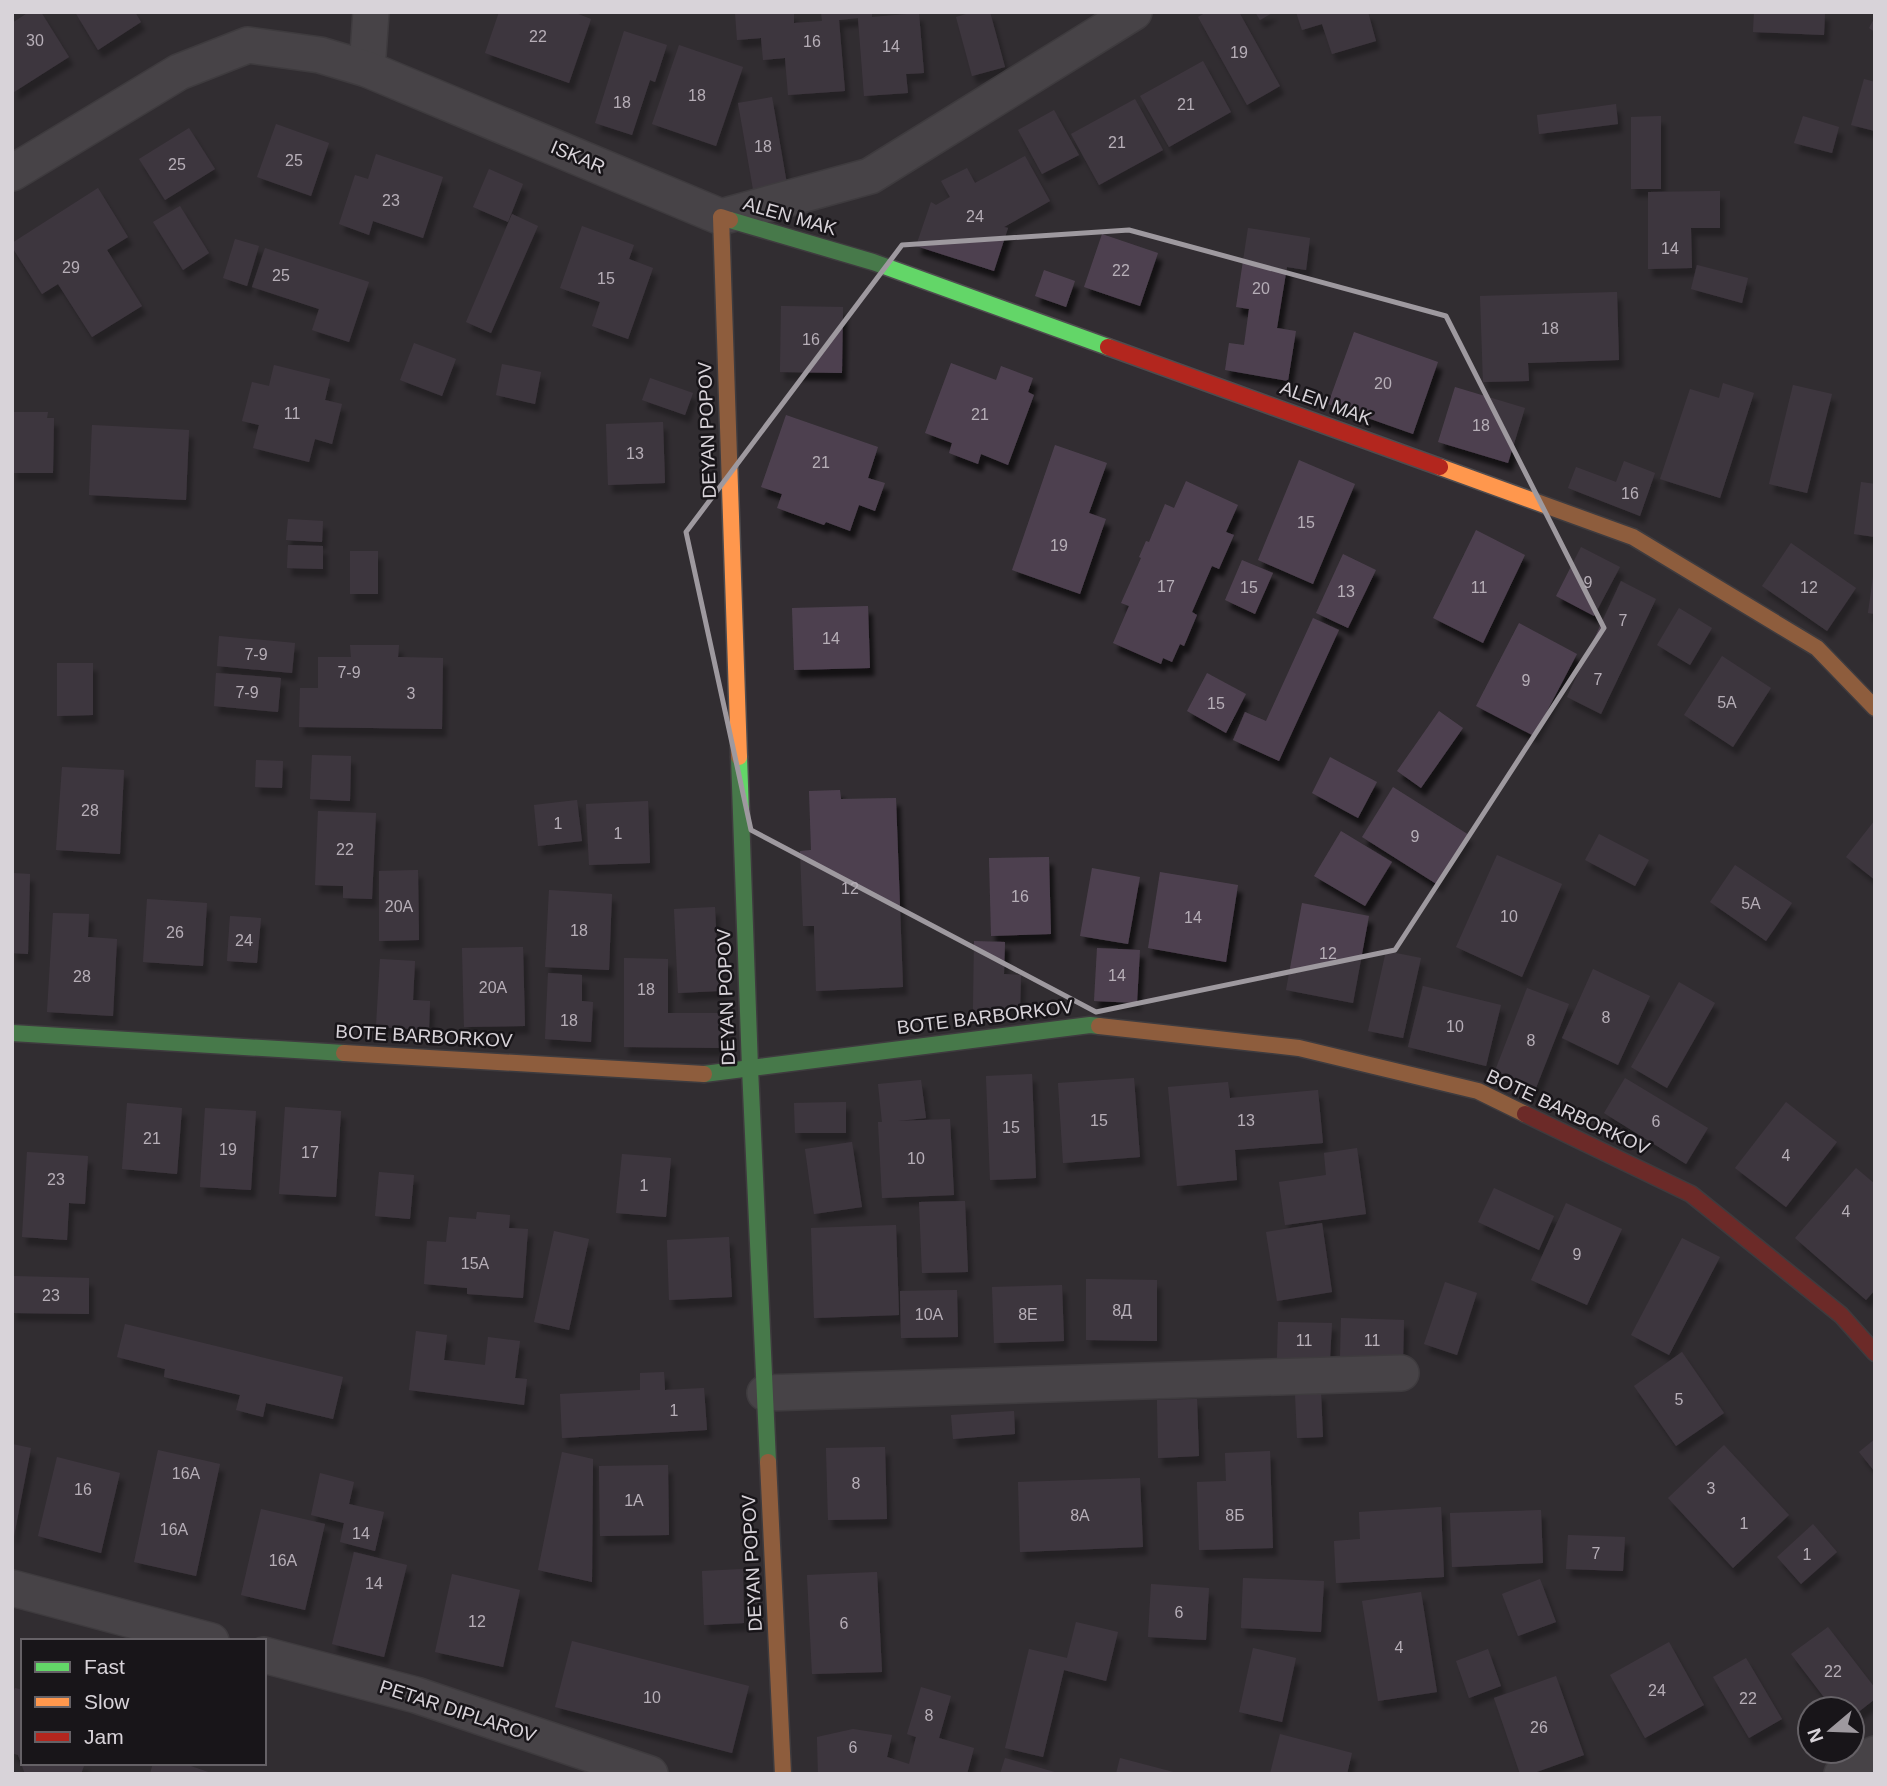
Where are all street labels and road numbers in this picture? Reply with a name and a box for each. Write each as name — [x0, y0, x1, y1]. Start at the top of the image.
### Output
street label: ISKAR — [548, 136, 608, 178]
street label: ALEN MAK — [741, 193, 839, 239]
street label: DEYAN POPOV — [694, 361, 720, 499]
street label: ALEN MAK — [1277, 377, 1375, 429]
street label: DEYAN POPOV — [713, 928, 739, 1066]
street label: BOTE BARBORKOV — [896, 996, 1075, 1038]
street label: BOTE BARBORKOV — [335, 1021, 513, 1051]
street label: BOTE BARBORKOV — [1483, 1065, 1653, 1159]
street label: DEYAN POPOV — [738, 1494, 766, 1632]
street label: PETAR DIPLAROV — [377, 1676, 539, 1746]

